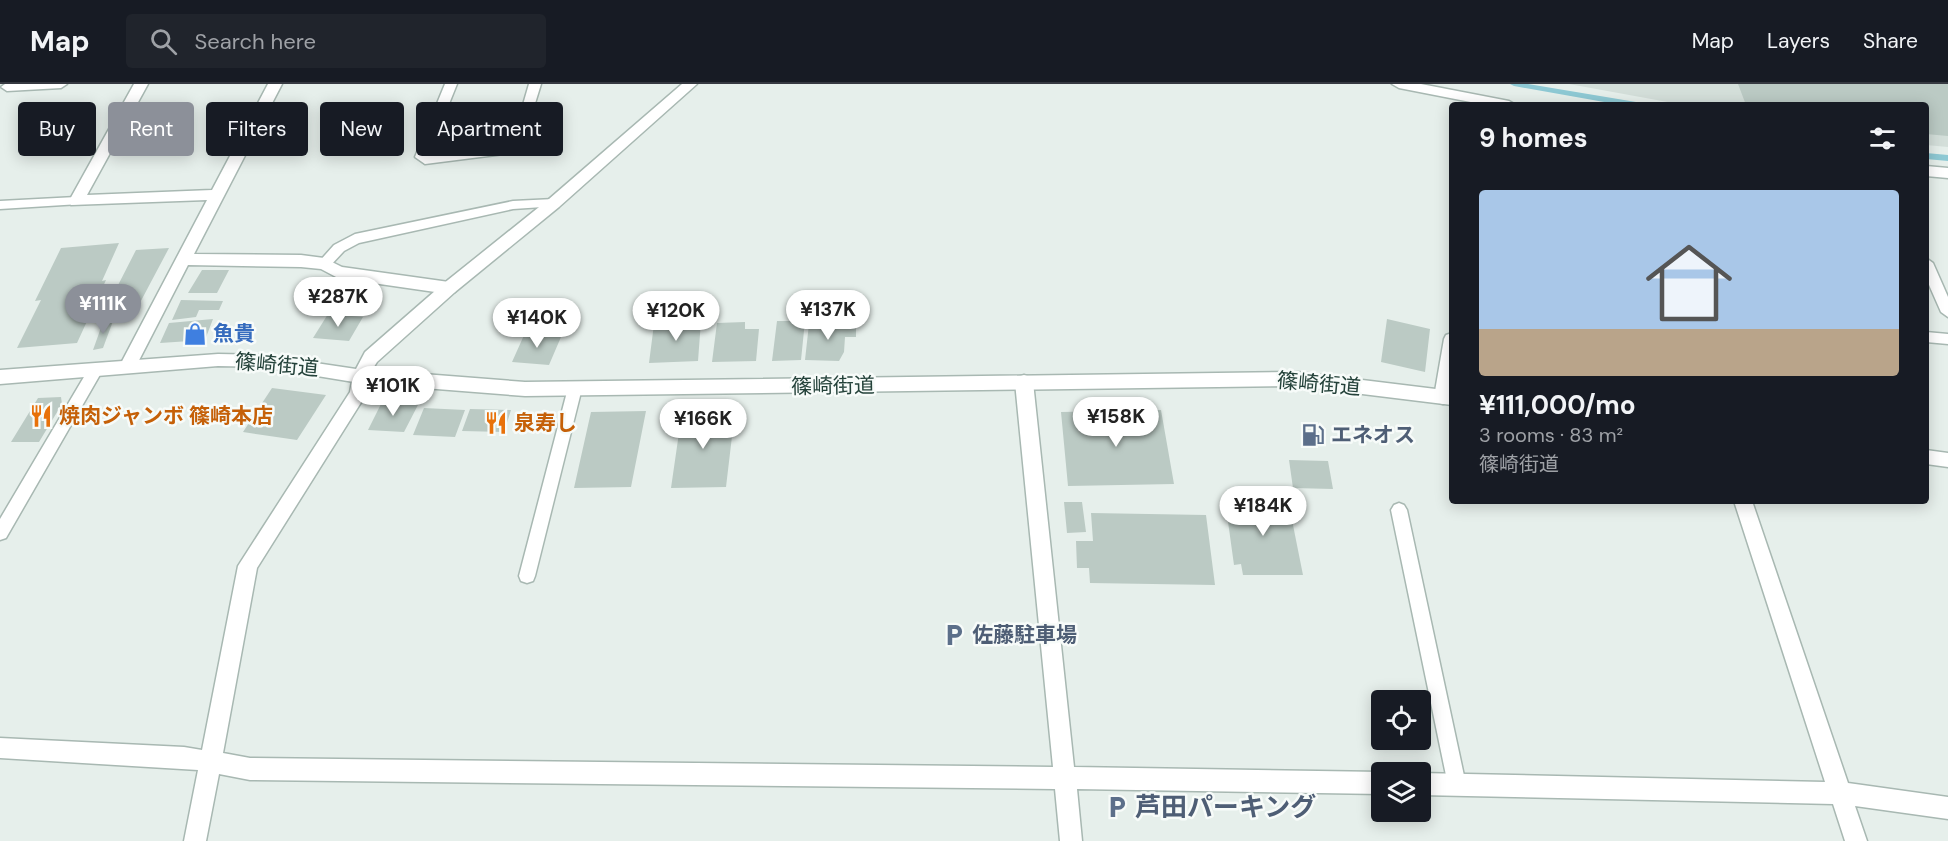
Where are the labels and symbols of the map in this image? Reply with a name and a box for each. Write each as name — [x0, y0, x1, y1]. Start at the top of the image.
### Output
pin: ¥287K — [296, 277, 380, 328]
pin: ¥111K — [61, 284, 145, 335]
pin: ¥137K — [786, 290, 870, 341]
pin: ¥120K — [634, 291, 718, 342]
pin: ¥140K — [495, 298, 579, 349]
place label: 魚貴 — [213, 320, 255, 348]
shop icon: 魚貴 — [182, 321, 208, 347]
street label: 篠崎街道 — [234, 347, 320, 383]
pin: ¥101K — [351, 366, 435, 417]
street label: 篠崎街道 — [1276, 366, 1362, 402]
street label: 篠崎街道 — [791, 371, 875, 401]
pin: ¥158K — [1074, 397, 1158, 448]
pin: ¥166K — [661, 399, 745, 450]
place label: 焼肉ジャンボ 篠崎本店 — [59, 402, 273, 430]
restaurant icon: 焼肉ジャンボ 篠崎本店 — [28, 403, 54, 429]
place label: 泉寿し — [514, 409, 577, 437]
restaurant icon: 泉寿し — [483, 410, 509, 436]
place label: エネオス — [1331, 421, 1415, 449]
fuel station icon: エネオス — [1300, 422, 1326, 448]
pin: ¥184K — [1221, 486, 1305, 537]
place label: 佐藤駐車場 — [972, 621, 1077, 649]
parking icon: 佐藤駐車場 — [941, 622, 967, 648]
place label: 芦田パーキング — [1135, 790, 1316, 824]
parking icon: 芦田パーキング — [1104, 794, 1130, 820]

